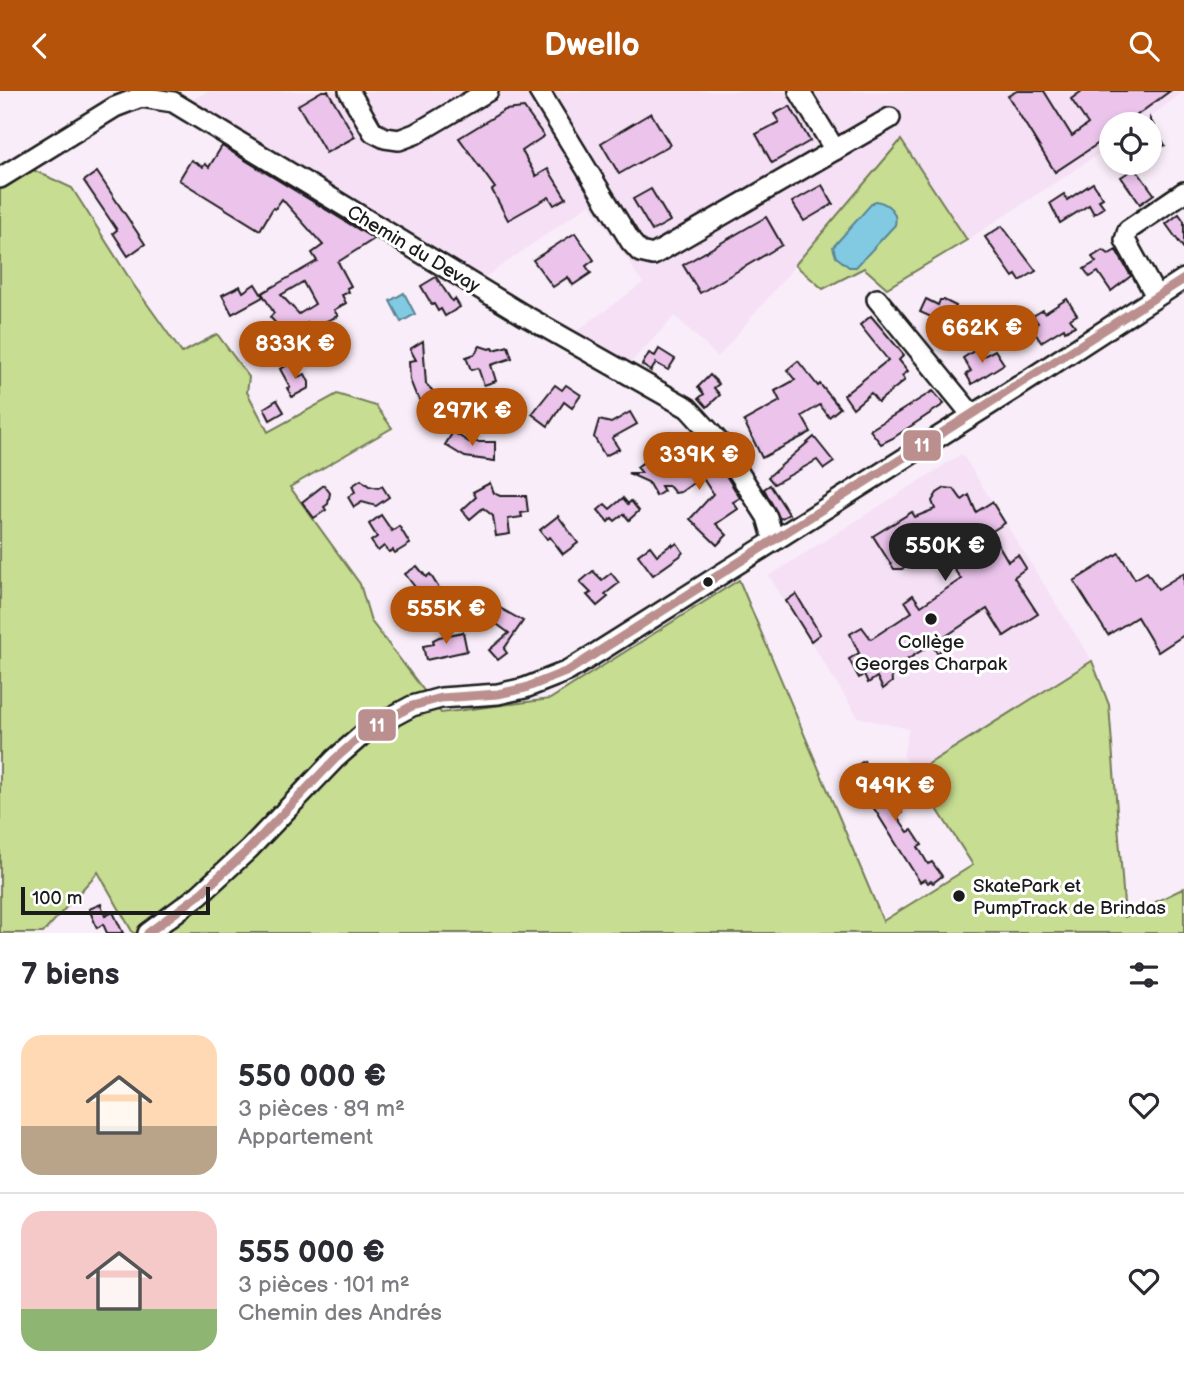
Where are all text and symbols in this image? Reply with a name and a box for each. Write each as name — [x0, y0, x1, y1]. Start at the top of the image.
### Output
text: Dwello — [544, 26, 640, 65]
icon: back — [21, 27, 59, 65]
icon: search — [1125, 27, 1163, 65]
map controls — [1099, 112, 1162, 175]
button: locate — [1099, 112, 1162, 175]
street label: Chemin du Devay — [343, 201, 484, 298]
pin: 662K € — [925, 306, 1039, 365]
text: 662K € — [942, 314, 1022, 342]
pin: 833K € — [238, 321, 352, 381]
text: 833K € — [255, 330, 335, 358]
pin: 297K € — [415, 389, 529, 448]
text: 297K € — [432, 397, 512, 425]
line badge: 11 — [902, 429, 942, 462]
pin: 339K € — [642, 433, 756, 492]
text: 11 — [914, 435, 930, 458]
text: 339K € — [659, 441, 739, 469]
pin: 550K € — [888, 524, 1002, 583]
text: 550K € — [905, 532, 985, 560]
unlabelled marker — [701, 575, 715, 589]
pin: 555K € — [389, 587, 503, 646]
text: 555K € — [406, 595, 486, 623]
marker: Collège Georges Charpak — [923, 611, 939, 627]
place label: Collège Georges Charpak — [855, 631, 1008, 676]
line badge: 11 — [357, 708, 397, 742]
text: 11 — [369, 715, 385, 738]
pin: 949K € — [838, 763, 952, 823]
text: 949K € — [855, 772, 935, 800]
place label: SkatePark et PumpTrack de Brindas — [973, 875, 1166, 920]
scale bar — [21, 884, 210, 916]
text: 100 m — [32, 887, 83, 910]
marker: SkatePark et PumpTrack de Brindas — [951, 888, 967, 904]
icon: filters — [1125, 956, 1163, 994]
text: 7 biens — [21, 957, 119, 993]
text: 550 000 € — [238, 1059, 386, 1095]
icon: home — [77, 1063, 161, 1147]
icon: heart — [1125, 1086, 1163, 1124]
text: 3 pièces · 89 m² — [238, 1095, 405, 1123]
text: Appartement — [238, 1123, 373, 1151]
text: 555 000 € — [238, 1235, 385, 1271]
icon: home — [77, 1239, 161, 1323]
icon: heart — [1125, 1262, 1163, 1300]
text: 3 pièces · 101 m² — [238, 1271, 410, 1299]
text: Chemin des Andrés — [238, 1299, 442, 1327]

